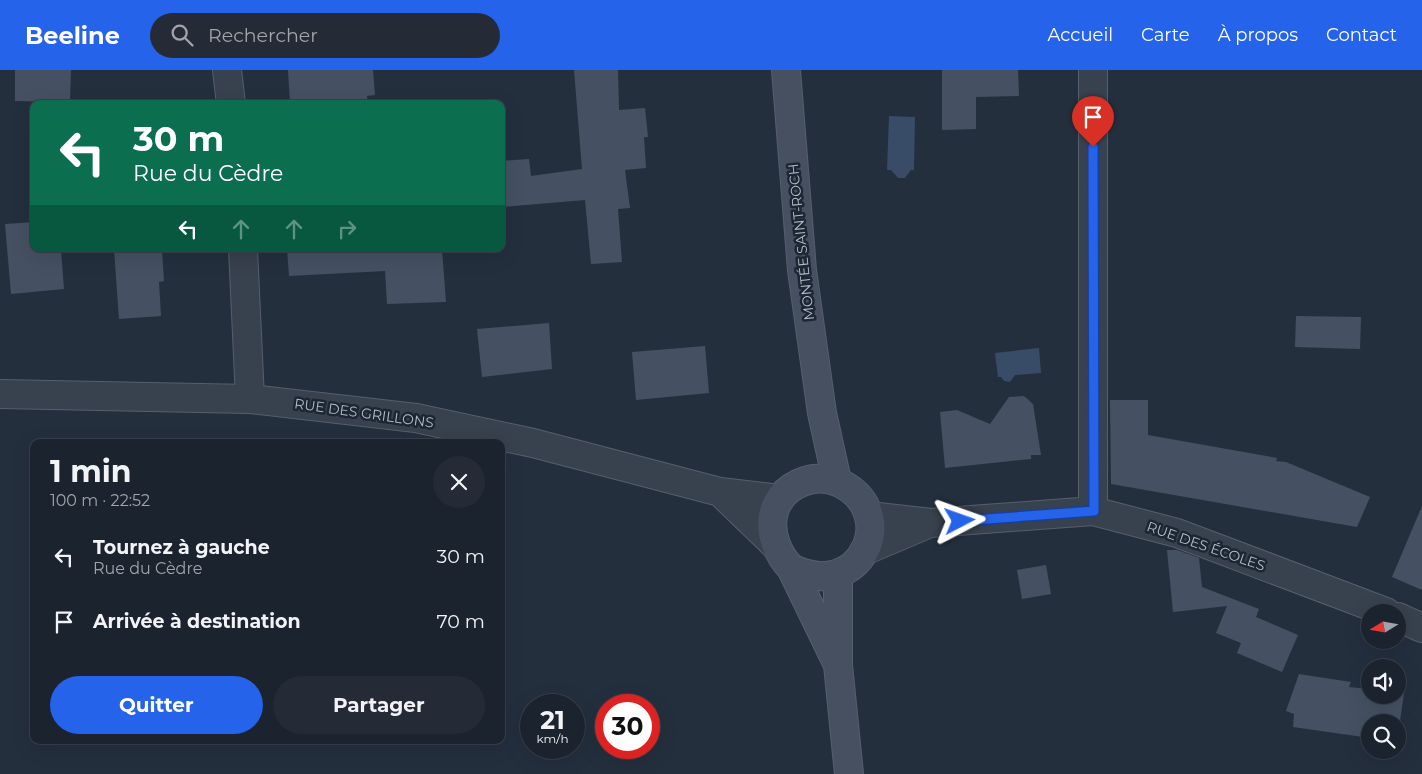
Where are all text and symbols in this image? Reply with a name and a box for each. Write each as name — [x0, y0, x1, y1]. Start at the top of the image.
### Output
search box — [150, 13, 500, 58]
text: Beeline — [25, 21, 120, 50]
icon: search — [168, 21, 196, 49]
text: Rechercher — [208, 24, 318, 47]
text: Accueil — [1048, 24, 1113, 46]
text: Carte — [1141, 24, 1190, 46]
text: À propos — [1218, 24, 1298, 46]
text: Contact — [1326, 24, 1397, 46]
pin — [1072, 96, 1114, 147]
icon: arrive — [1079, 103, 1107, 131]
text: 30 m — [133, 117, 224, 160]
icon: left — [50, 120, 115, 185]
text: Rue du Cèdre — [133, 160, 283, 187]
street label: MONTÉE SAINT-ROCH — [784, 163, 818, 321]
icon: left — [174, 215, 202, 243]
icon: ahead — [227, 215, 255, 243]
icon: ahead — [280, 215, 308, 243]
icon: right — [333, 215, 361, 243]
street label: RUE DES GRILLONS — [293, 394, 435, 432]
text: 1 min — [50, 453, 131, 490]
button: close — [433, 456, 485, 508]
text: 100 m · 22:52 — [50, 491, 150, 510]
position arrow — [933, 494, 985, 546]
street label: RUE DES ÉCOLES — [1144, 517, 1268, 575]
text: Tournez à gauche — [93, 536, 270, 559]
icon: left — [50, 543, 78, 571]
text: 30 m — [437, 545, 485, 568]
text: Rue du Cèdre — [93, 559, 202, 578]
north arrow — [1361, 604, 1406, 649]
map controls — [1361, 604, 1406, 759]
icon: arrive — [50, 608, 78, 636]
text: Arrivée à destination — [93, 610, 301, 633]
text: 70 m — [436, 610, 485, 633]
button: sound — [1361, 659, 1406, 704]
button: Quitter — [50, 676, 263, 734]
button: Partager — [273, 676, 485, 734]
speed limit sign: 30 — [595, 694, 660, 759]
text: 21 — [540, 705, 565, 735]
button: search — [1361, 714, 1406, 759]
text: km/h — [536, 731, 569, 746]

